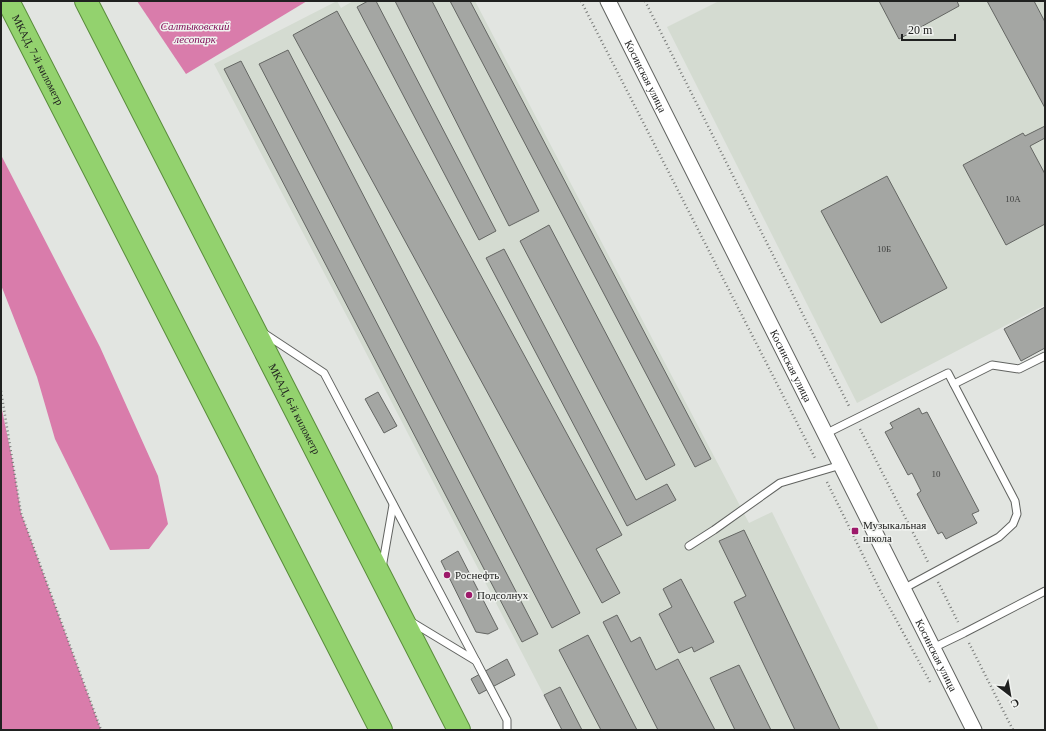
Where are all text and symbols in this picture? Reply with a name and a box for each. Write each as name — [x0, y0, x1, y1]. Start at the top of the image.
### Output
street label: МКАД, 7-й километр — [10, 12, 66, 108]
scale bar — [902, 16, 955, 42]
park label: Салтыковский лесопарк — [161, 20, 230, 45]
text: 20 m — [908, 23, 933, 37]
street label: Косинская улица — [623, 38, 669, 114]
house number: 10А — [1005, 194, 1021, 204]
house number: 10Б — [877, 244, 891, 254]
street label: Косинская улица — [768, 328, 814, 404]
street label: МКАД, 6-й километр — [266, 361, 323, 457]
house number: 10 — [932, 469, 941, 479]
place label: Музыкальная школа — [863, 519, 926, 544]
marker: Музыкальная школа — [850, 526, 860, 536]
place label: Роснефть — [455, 569, 499, 581]
marker: Роснефть — [442, 570, 452, 580]
place label: Подсолнух — [477, 589, 529, 601]
marker: Подсолнух — [464, 590, 474, 600]
street label: Косинская улица — [913, 617, 960, 693]
north arrow — [990, 675, 1030, 715]
text: С — [1009, 696, 1022, 711]

